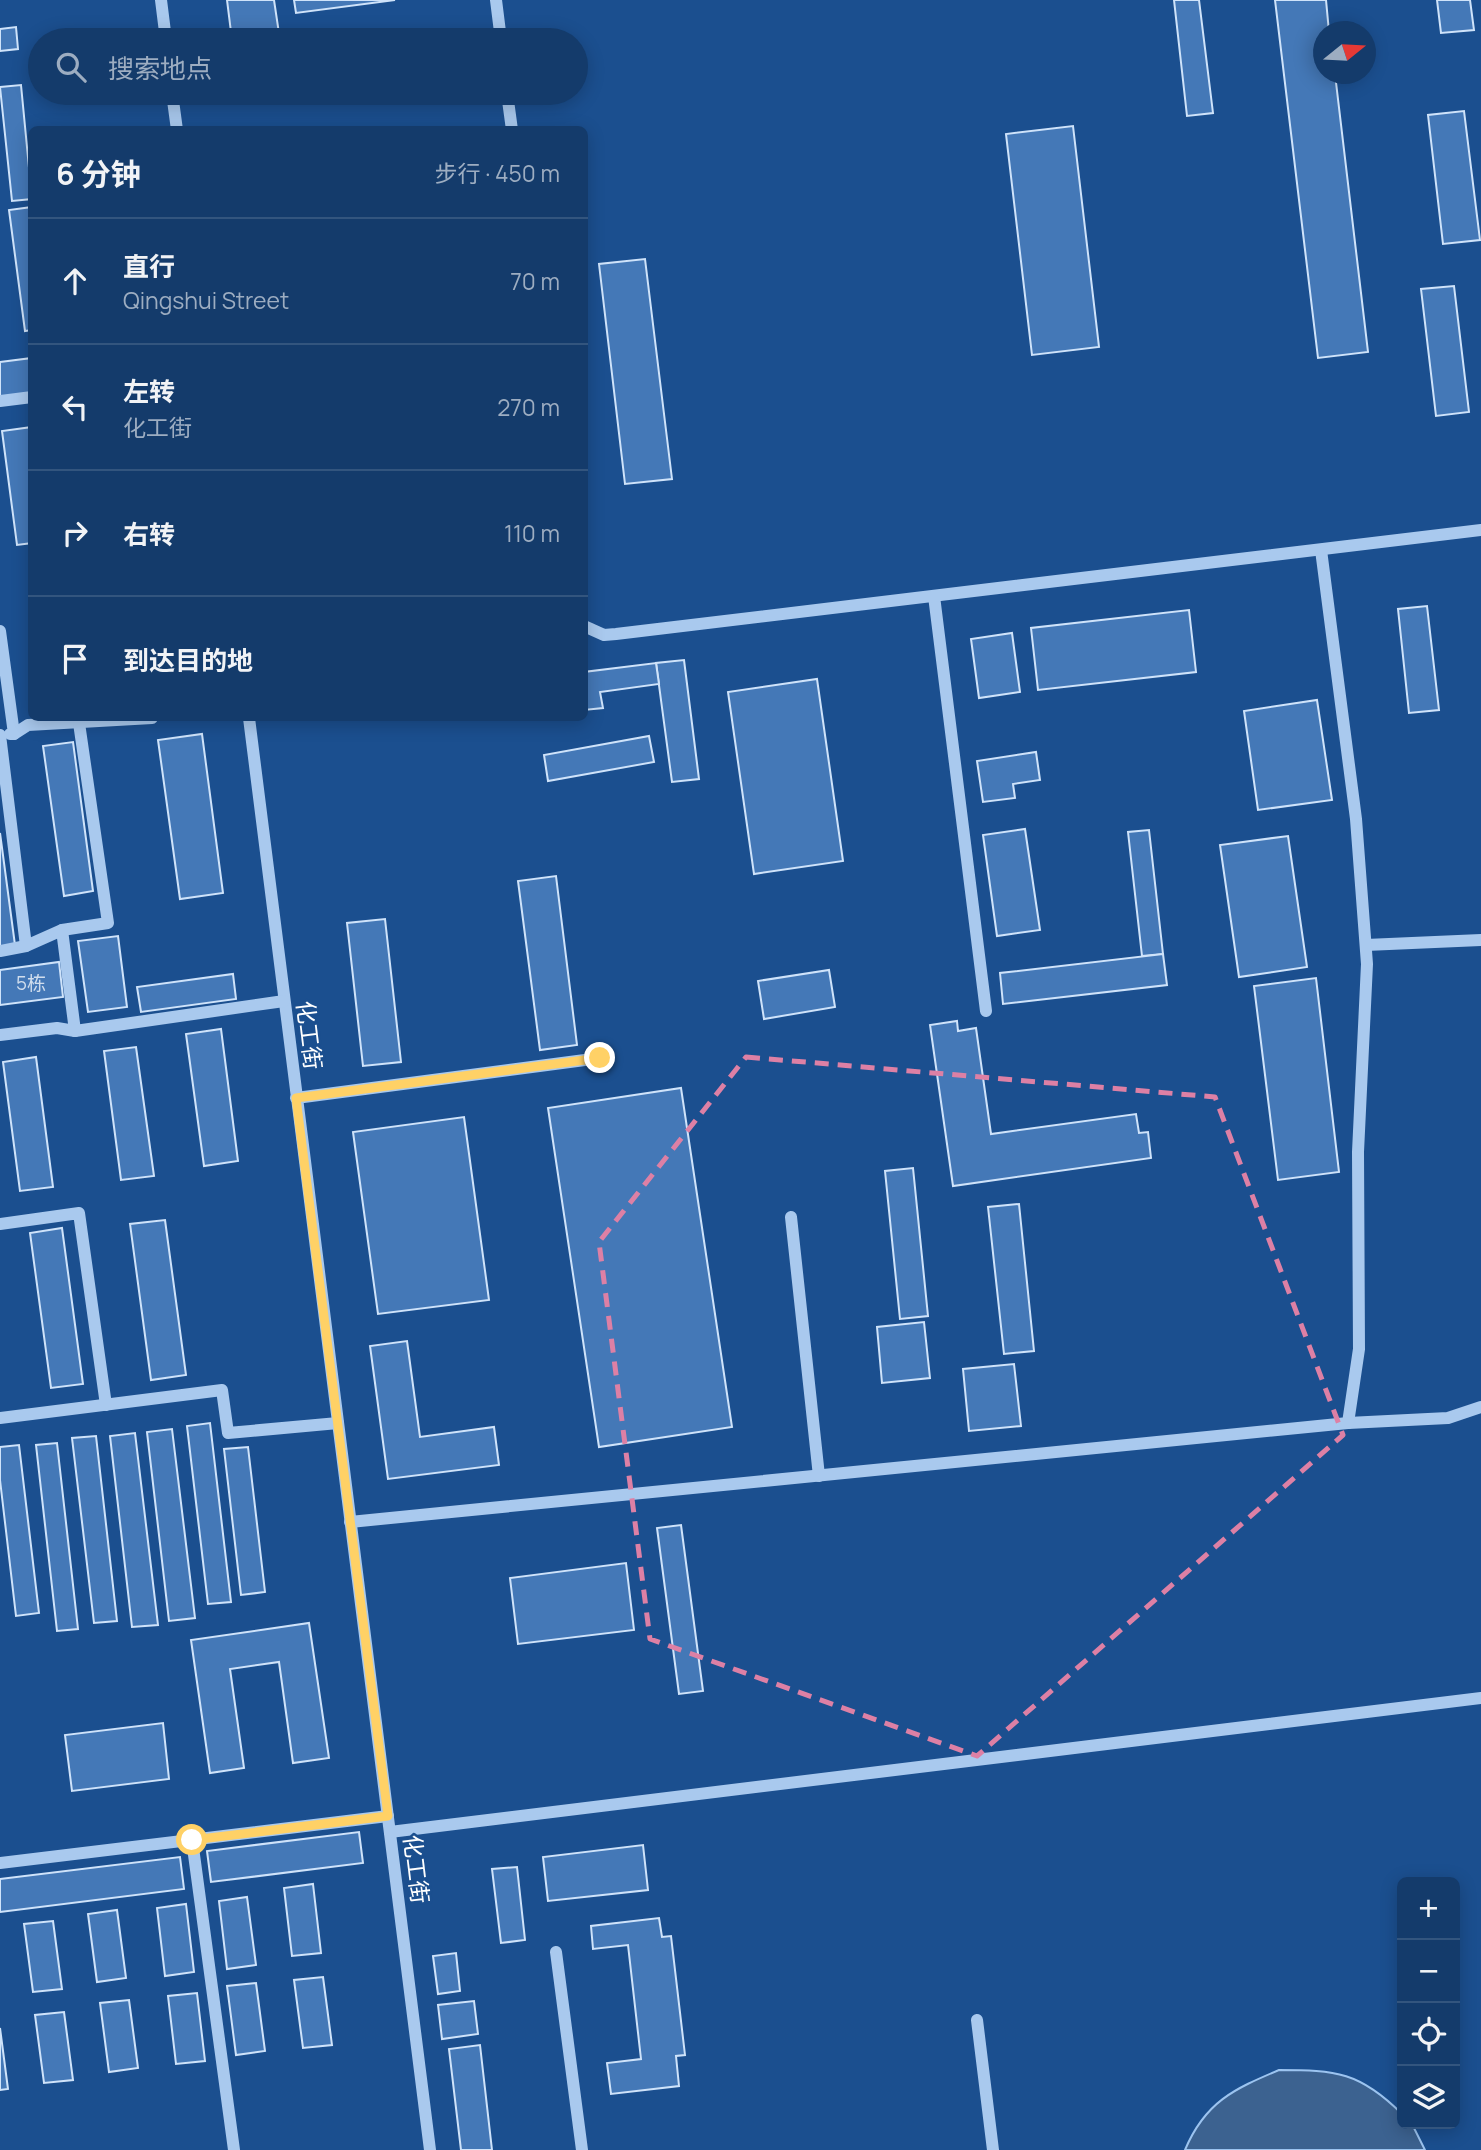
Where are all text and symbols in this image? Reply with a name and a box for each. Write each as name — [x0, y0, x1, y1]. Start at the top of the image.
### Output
north arrow — [1313, 21, 1376, 84]
search box — [28, 28, 588, 105]
icon: search — [52, 48, 90, 86]
text: 搜索地点 — [108, 50, 212, 86]
text: 6 分钟 — [56, 153, 141, 194]
text: 步行 · 450 m — [435, 157, 560, 189]
text: 直行 — [123, 248, 175, 284]
icon: ahead — [56, 262, 94, 300]
text: 70 m — [510, 265, 560, 297]
text: Qingshui Street — [123, 284, 289, 316]
text: 左转 — [123, 373, 175, 409]
icon: left — [56, 388, 94, 426]
text: 270 m — [497, 391, 560, 423]
text: 化工街 — [123, 411, 192, 443]
icon: right — [56, 514, 94, 552]
text: 右转 — [123, 516, 175, 552]
text: 110 m — [504, 517, 560, 549]
icon: arrive — [56, 640, 94, 678]
text: 到达目的地 — [123, 642, 253, 678]
house number: 5栋 — [16, 970, 46, 996]
street label: 化工街 — [290, 999, 330, 1071]
route end — [584, 1042, 615, 1073]
route start — [176, 1824, 207, 1855]
street label: 化工街 — [397, 1833, 437, 1905]
map controls — [1397, 1877, 1460, 2129]
button: + — [1397, 1877, 1460, 1940]
button: − — [1397, 1940, 1460, 2003]
button: locate — [1397, 2003, 1460, 2066]
button: layers — [1397, 2066, 1460, 2129]

